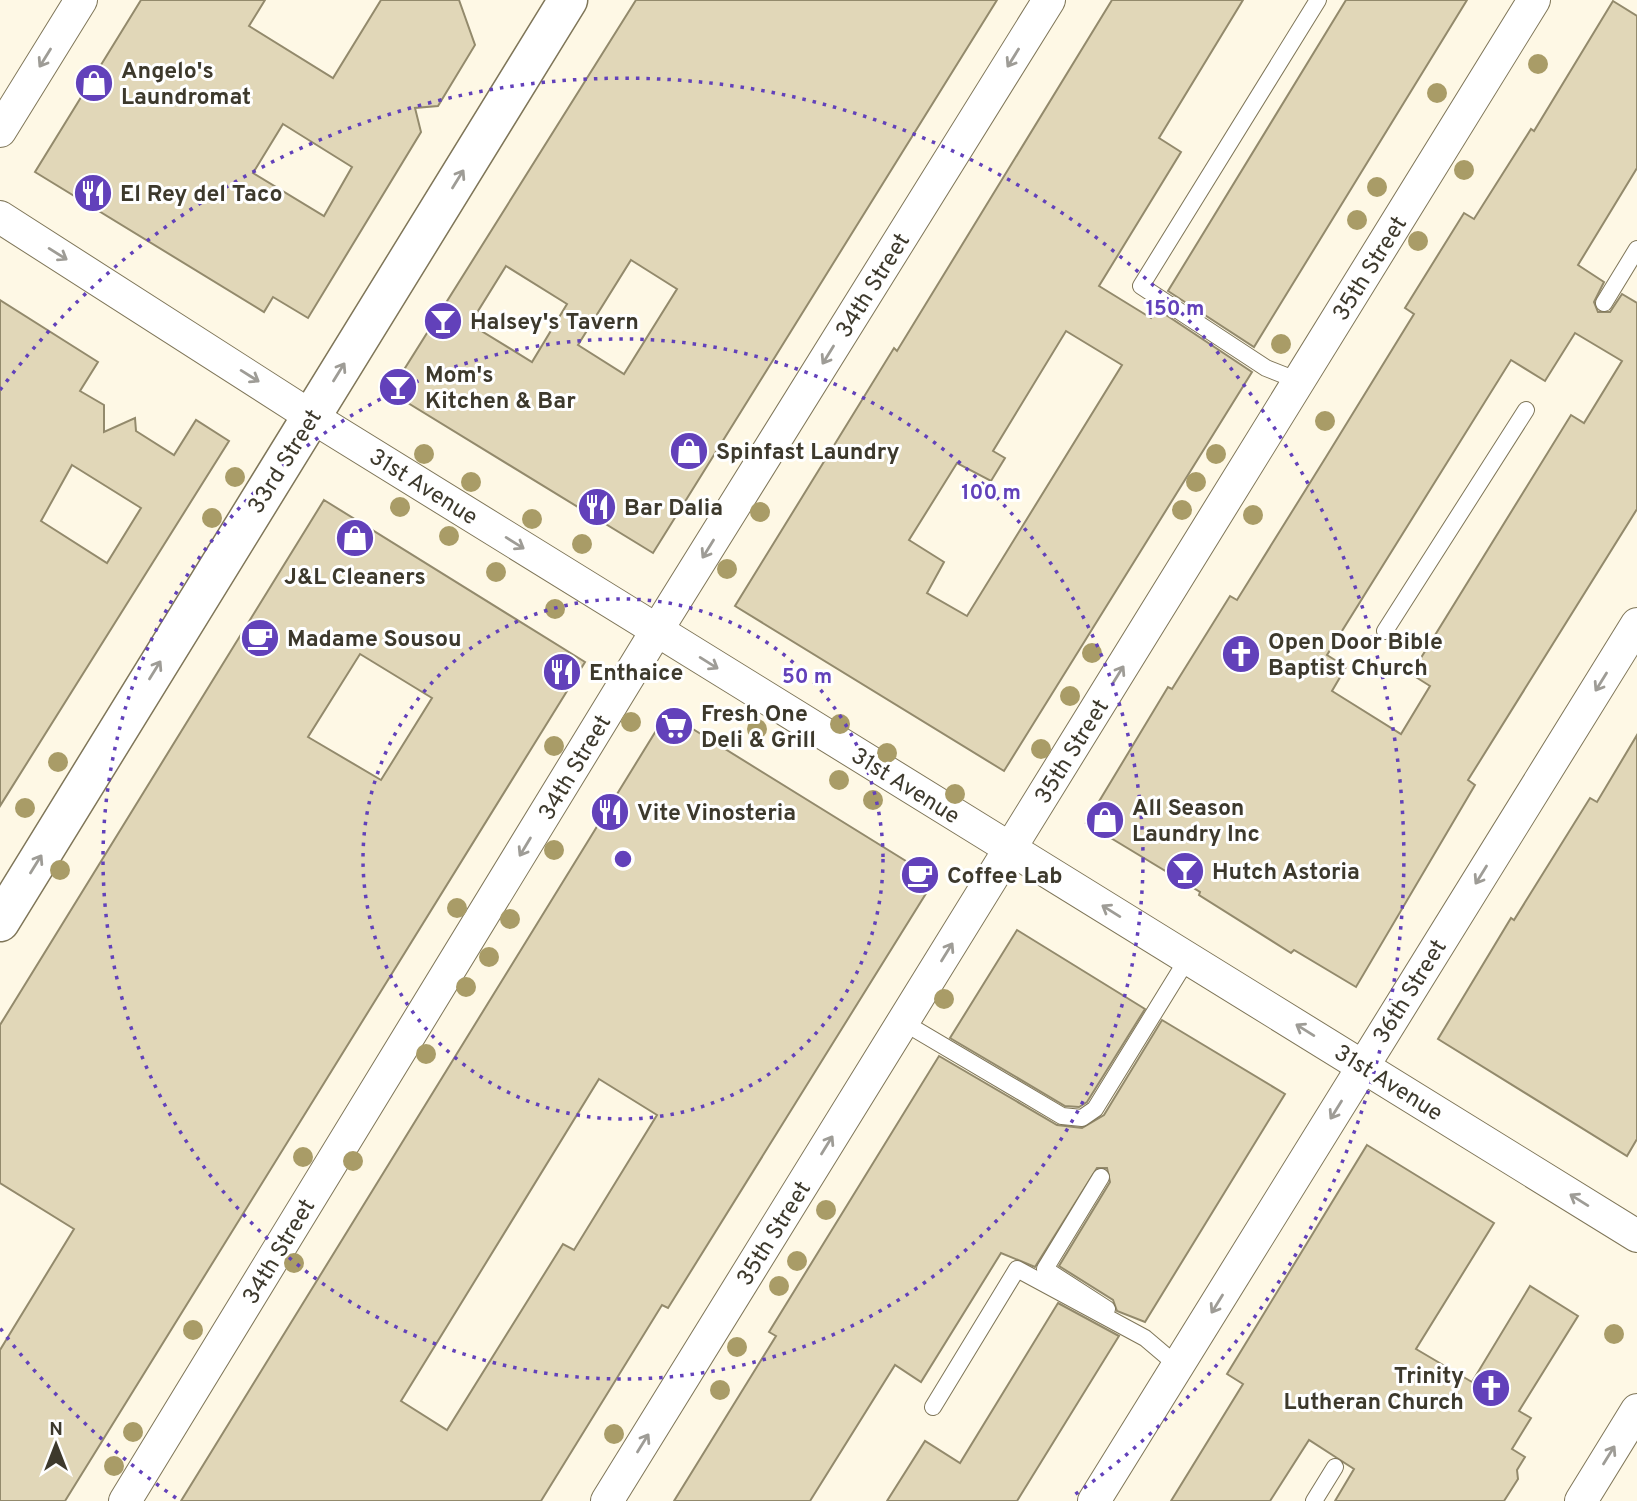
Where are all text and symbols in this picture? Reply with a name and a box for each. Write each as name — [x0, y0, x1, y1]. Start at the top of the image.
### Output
one-way arrow — [38, 48, 52, 68]
one-way arrow — [1005, 48, 1020, 67]
place label: Angelo's Laundromat — [121, 58, 251, 113]
shop icon: Angelo's Laundromat — [73, 62, 115, 104]
one-way arrow — [452, 169, 466, 189]
restaurant icon: El Rey del Taco — [72, 172, 114, 214]
place label: El Rey del Taco — [120, 181, 282, 210]
street label: 35th Street — [1328, 212, 1415, 327]
street label: 34th Street — [831, 229, 918, 344]
one-way arrow — [47, 247, 67, 261]
text: 150 m — [1146, 296, 1204, 323]
bar icon: Halsey's Tavern — [422, 300, 464, 342]
place label: Halsey's Tavern — [470, 309, 639, 338]
one-way arrow — [821, 345, 835, 365]
place label: Mom's Kitchen & Bar — [425, 362, 576, 417]
one-way arrow — [332, 363, 346, 383]
bar icon: Mom's Kitchen & Bar — [377, 366, 419, 408]
one-way arrow — [239, 369, 259, 383]
street label: 33rd Street — [243, 405, 330, 520]
shop icon: Spinfast Laundry — [668, 430, 710, 472]
place label: Spinfast Laundry — [716, 439, 900, 468]
street label: 31st Avenue — [363, 443, 482, 533]
text: 100 m — [961, 480, 1021, 507]
restaurant icon: Bar Dalia — [576, 486, 618, 528]
place label: Bar Dalia — [624, 495, 723, 524]
shop icon: J&L Cleaners — [334, 517, 376, 559]
one-way arrow — [505, 536, 525, 550]
one-way arrow — [701, 538, 715, 558]
place label: J&L Cleaners — [284, 564, 426, 593]
cafe icon: Madame Sousou — [239, 617, 281, 659]
place label: Madame Sousou — [287, 626, 462, 655]
place label: Open Door Bible Baptist Church — [1268, 629, 1443, 684]
church icon: Open Door Bible Baptist Church — [1220, 633, 1262, 675]
restaurant icon: Enthaice — [541, 651, 583, 693]
one-way arrow — [698, 656, 718, 670]
place label: Enthaice — [589, 660, 683, 689]
one-way arrow — [149, 661, 163, 681]
text: 50 m — [782, 664, 832, 691]
one-way arrow — [1112, 666, 1126, 686]
one-way arrow — [1593, 671, 1607, 691]
street label: 35th Street — [1030, 695, 1117, 810]
place label: Fresh One Deli & Grill — [701, 701, 816, 756]
supermarket icon: Fresh One Deli & Grill — [653, 705, 695, 747]
street label: 34th Street — [533, 710, 619, 826]
street label: 31st Avenue — [845, 742, 964, 832]
restaurant icon: Vite Vinosteria — [589, 791, 631, 833]
place label: All Season Laundry Inc — [1132, 795, 1260, 850]
shop icon: All Season Laundry Inc — [1084, 799, 1126, 841]
place label: Vite Vinosteria — [637, 800, 796, 829]
one-way arrow — [518, 836, 532, 856]
centre of rings — [611, 847, 635, 871]
bar icon: Hutch Astoria — [1164, 850, 1206, 892]
cafe icon: Coffee Lab — [899, 854, 941, 896]
one-way arrow — [28, 855, 43, 874]
place label: Hutch Astoria — [1212, 859, 1360, 888]
place label: Coffee Lab — [947, 863, 1062, 892]
one-way arrow — [1473, 864, 1487, 884]
one-way arrow — [1102, 903, 1121, 918]
street label: 36th Street — [1368, 935, 1455, 1050]
one-way arrow — [939, 943, 954, 962]
one-way arrow — [1295, 1022, 1315, 1036]
street label: 31st Avenue — [1328, 1039, 1447, 1129]
one-way arrow — [1328, 1100, 1342, 1120]
one-way arrow — [820, 1136, 834, 1156]
street label: 35th Street — [732, 1177, 819, 1292]
one-way arrow — [1570, 1193, 1589, 1208]
street label: 34th Street — [237, 1194, 323, 1310]
one-way arrow — [1209, 1294, 1223, 1314]
place label: Trinity Lutheran Church — [1284, 1363, 1464, 1418]
church icon: Trinity Lutheran Church — [1470, 1367, 1512, 1409]
north arrow — [21, 1410, 91, 1480]
text: N — [49, 1418, 63, 1442]
one-way arrow — [635, 1434, 650, 1453]
one-way arrow — [1602, 1446, 1616, 1466]

